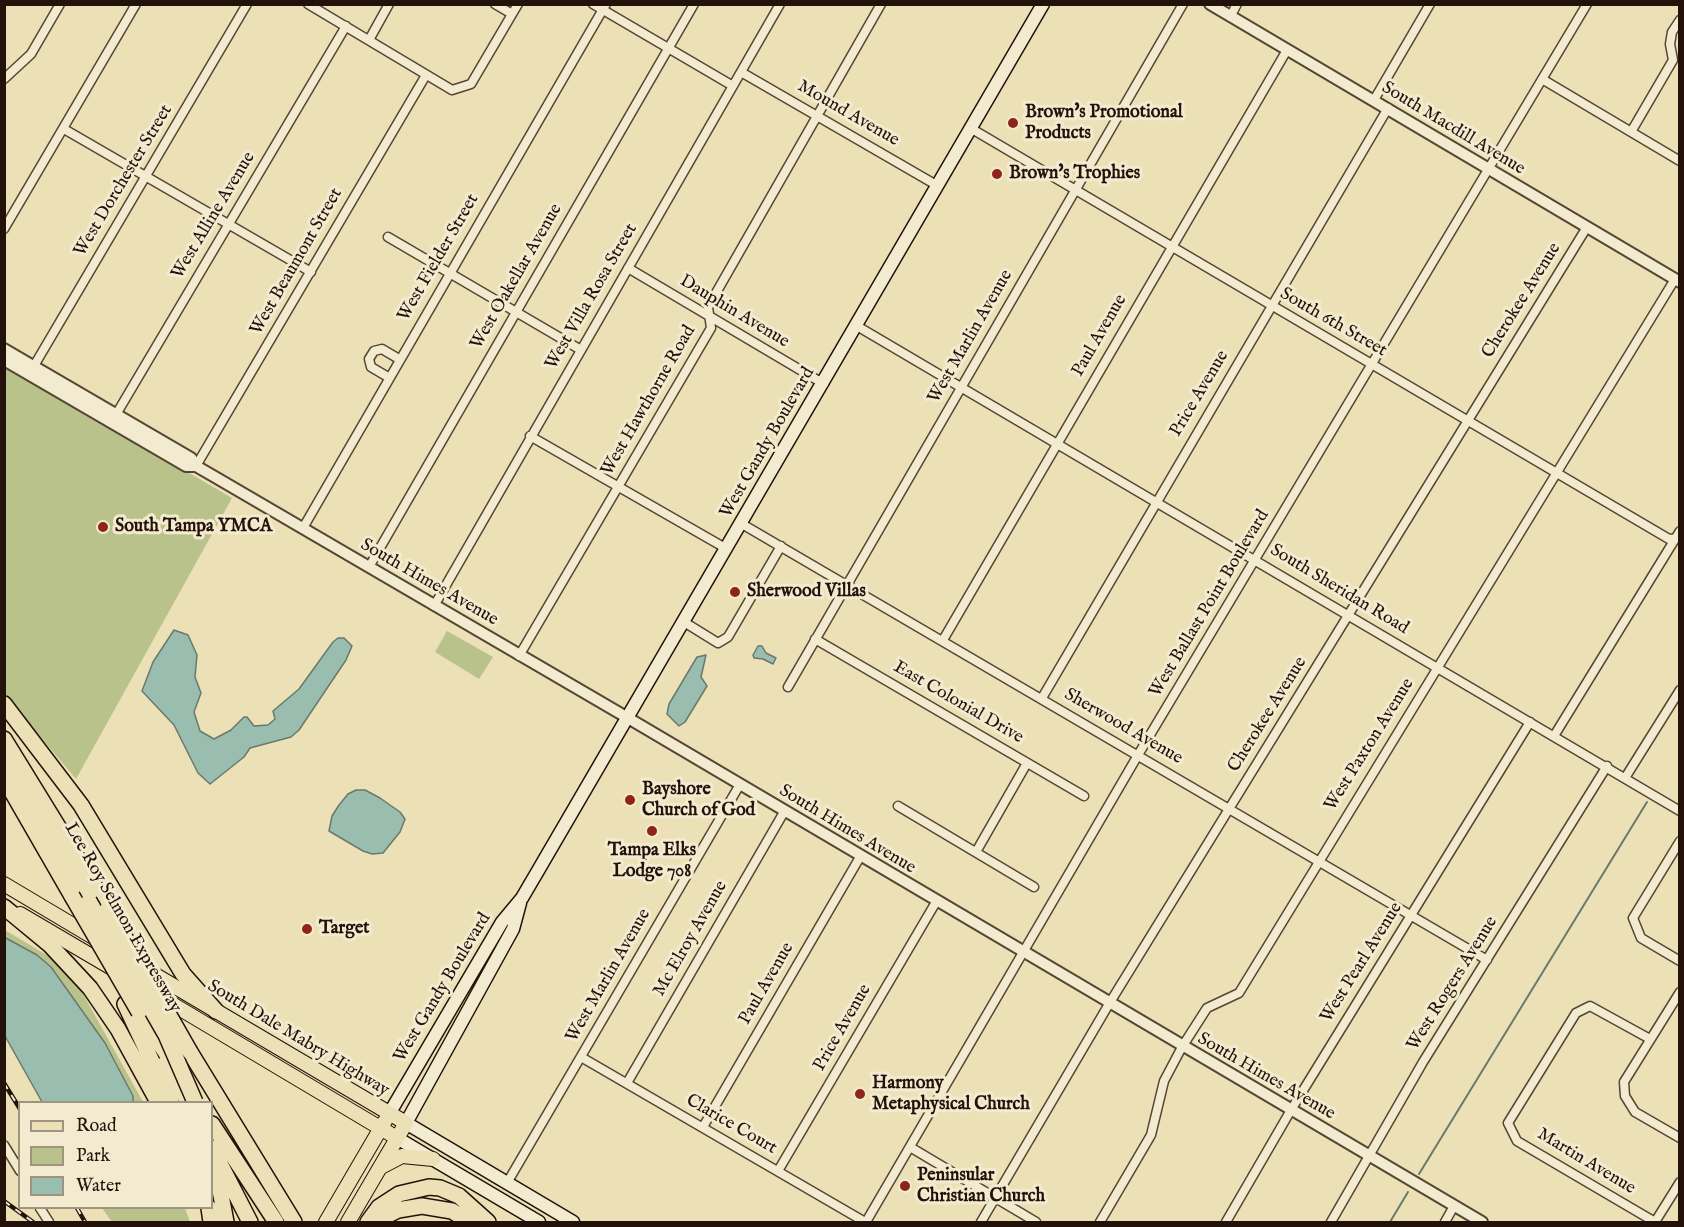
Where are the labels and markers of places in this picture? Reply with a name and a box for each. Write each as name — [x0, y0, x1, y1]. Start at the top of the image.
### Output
place label: Brown's Promotional Products — [1025, 102, 1183, 144]
marker: Brown's Promotional Products — [1006, 116, 1020, 130]
place label: Brown's Trophies — [1009, 163, 1140, 185]
marker: Brown's Trophies — [990, 167, 1004, 181]
place label: South Tampa YMCA — [115, 516, 272, 538]
marker: South Tampa YMCA — [96, 520, 110, 534]
place label: Sherwood Villas — [747, 581, 866, 603]
marker: Sherwood Villas — [728, 585, 742, 599]
place label: Bayshore Church of God — [642, 779, 755, 822]
marker: Bayshore Church of God — [623, 793, 637, 807]
marker: Tampa Elks Lodge 708 — [645, 824, 659, 838]
place label: Tampa Elks Lodge 708 — [608, 840, 696, 882]
place label: Target — [319, 918, 369, 940]
marker: Target — [300, 922, 314, 936]
place label: Harmony Metaphysical Church — [872, 1073, 1030, 1116]
marker: Harmony Metaphysical Church — [853, 1087, 867, 1101]
place label: Peninsular Christian Church — [917, 1165, 1045, 1208]
marker: Peninsular Christian Church — [898, 1179, 912, 1193]

